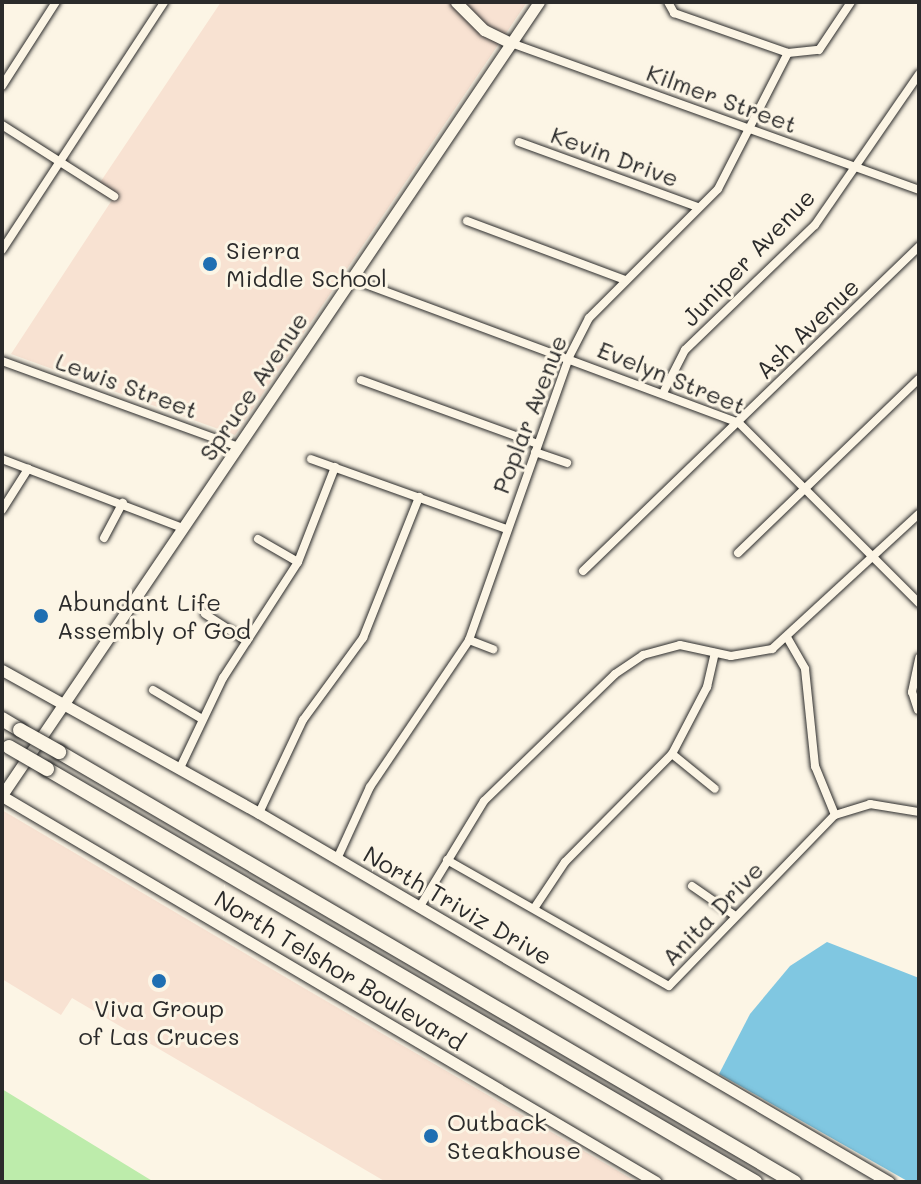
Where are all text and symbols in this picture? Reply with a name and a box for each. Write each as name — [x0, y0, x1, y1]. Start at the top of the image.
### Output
street label: Kilmer Street — [643, 57, 801, 139]
street label: Kevin Drive — [547, 120, 683, 192]
street label: Juniper Avenue — [675, 182, 821, 332]
place label: Sierra Middle School — [226, 236, 387, 292]
marker: Sierra Middle School — [201, 255, 219, 273]
street label: Ash Avenue — [749, 272, 865, 384]
street label: Spruce Avenue — [193, 306, 313, 466]
street label: Poplar Avenue — [486, 331, 572, 497]
street label: Evelyn Street — [594, 334, 750, 420]
street label: Lewis Street — [52, 346, 202, 424]
place label: Abundant Life Assembly of God — [57, 588, 251, 644]
marker: Abundant Life Assembly of God — [32, 607, 50, 625]
street label: North Triviz Drive — [359, 839, 557, 971]
street label: Anita Drive — [655, 855, 769, 971]
street label: North Telshor Boulevard — [209, 884, 471, 1056]
marker: Viva Group of Las Cruces — [150, 972, 168, 990]
place label: Viva Group of Las Cruces — [78, 994, 240, 1050]
place label: Outback Steakhouse — [447, 1108, 581, 1164]
marker: Outback Steakhouse — [422, 1127, 440, 1145]

